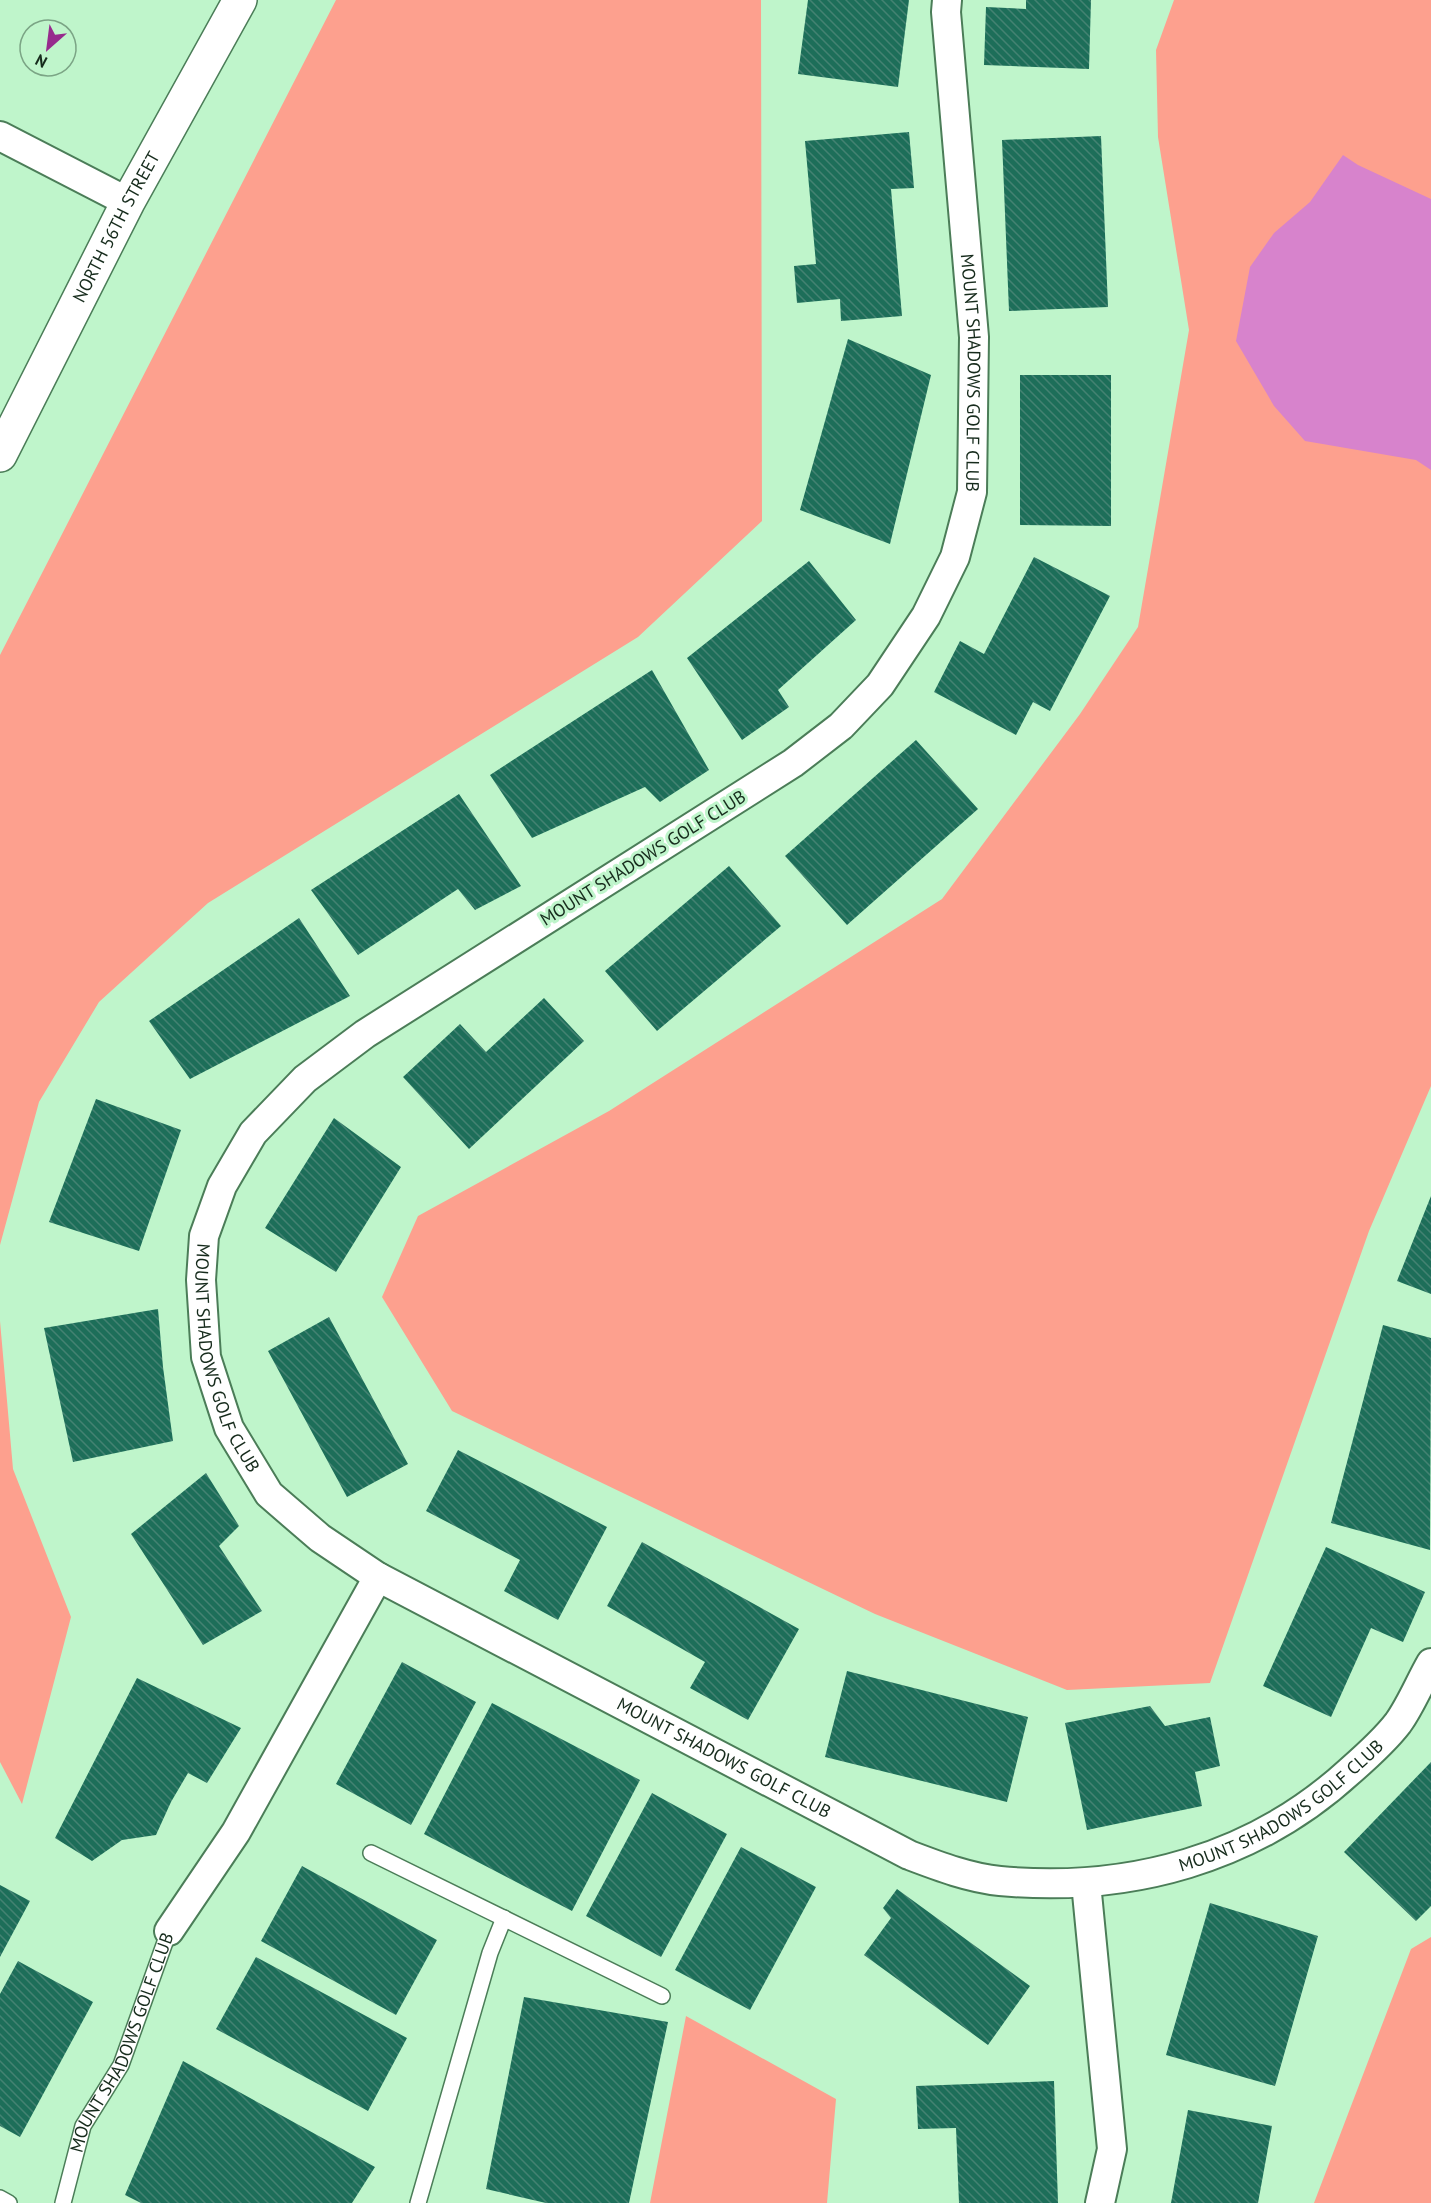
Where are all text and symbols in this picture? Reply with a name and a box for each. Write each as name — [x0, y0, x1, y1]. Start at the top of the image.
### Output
north arrow — [18, 18, 78, 78]
text: N — [32, 50, 50, 73]
street label: NORTH 56TH STREET — [67, 147, 165, 306]
street label: MOUNT SHADOWS GOLF CLUB — [956, 253, 986, 492]
street label: MOUNT SHADOWS GOLF CLUB — [536, 785, 750, 930]
street label: MOUNT SHADOWS GOLF CLUB — [190, 1243, 265, 1476]
street label: MOUNT SHADOWS GOLF CLUB — [613, 1692, 835, 1823]
street label: MOUNT SHADOWS GOLF CLUB — [1176, 1735, 1388, 1876]
street label: MOUNT SHADOWS GOLF CLUB — [65, 1929, 178, 2155]

